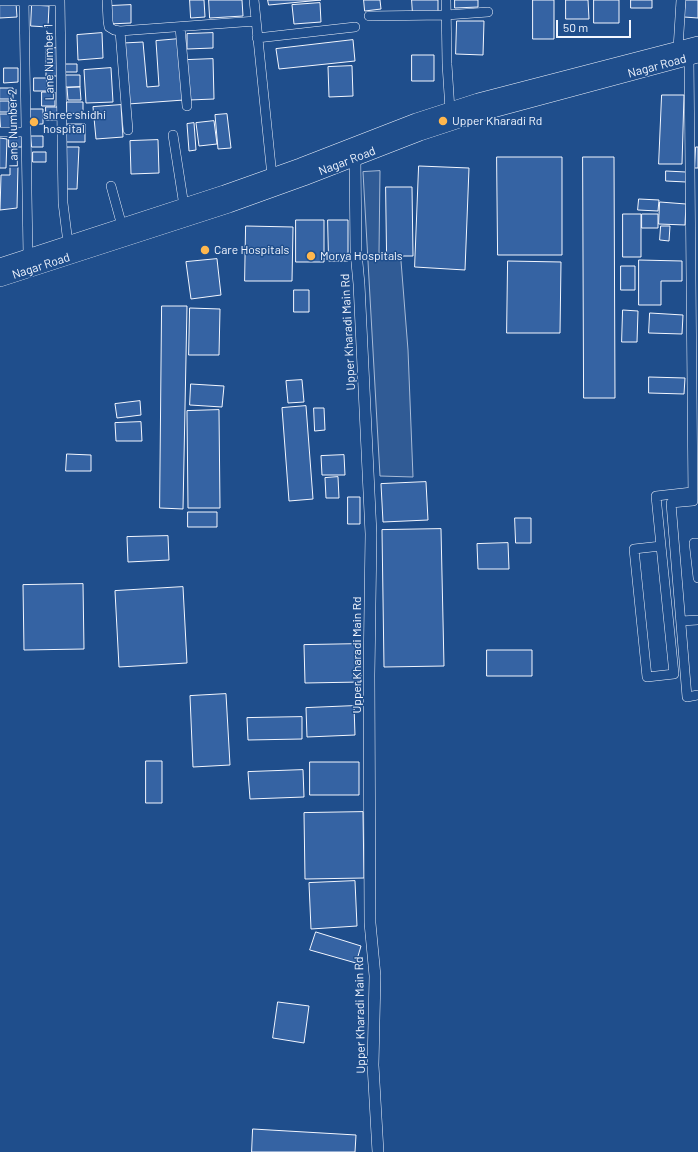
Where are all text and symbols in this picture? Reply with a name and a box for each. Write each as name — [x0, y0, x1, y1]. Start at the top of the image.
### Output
scale bar — [558, 12, 633, 38]
text: 50 m — [563, 20, 588, 34]
street label: Lane Number 1 — [41, 24, 57, 100]
street label: Nagar Road — [626, 51, 688, 81]
street label: Lane Number 2 — [5, 89, 21, 167]
place label: shree shidhi hospital — [43, 108, 106, 136]
place label: Upper Kharadi Rd — [452, 114, 542, 128]
marker: Upper Kharadi Rd — [437, 115, 449, 127]
marker: shree shidhi hospital — [28, 116, 40, 128]
street label: Nagar Road — [316, 144, 378, 178]
place label: Care Hospitals — [214, 243, 289, 257]
marker: Care Hospitals — [199, 244, 211, 256]
place label: Morya Hospitals — [320, 249, 403, 263]
street label: Nagar Road — [10, 250, 72, 282]
marker: Morya Hospitals — [305, 250, 317, 262]
street label: Upper Kharadi Main Rd — [338, 273, 358, 391]
street label: Upper Kharadi Main Rd — [350, 596, 364, 714]
street label: Upper Kharadi Main Rd — [352, 956, 368, 1074]

